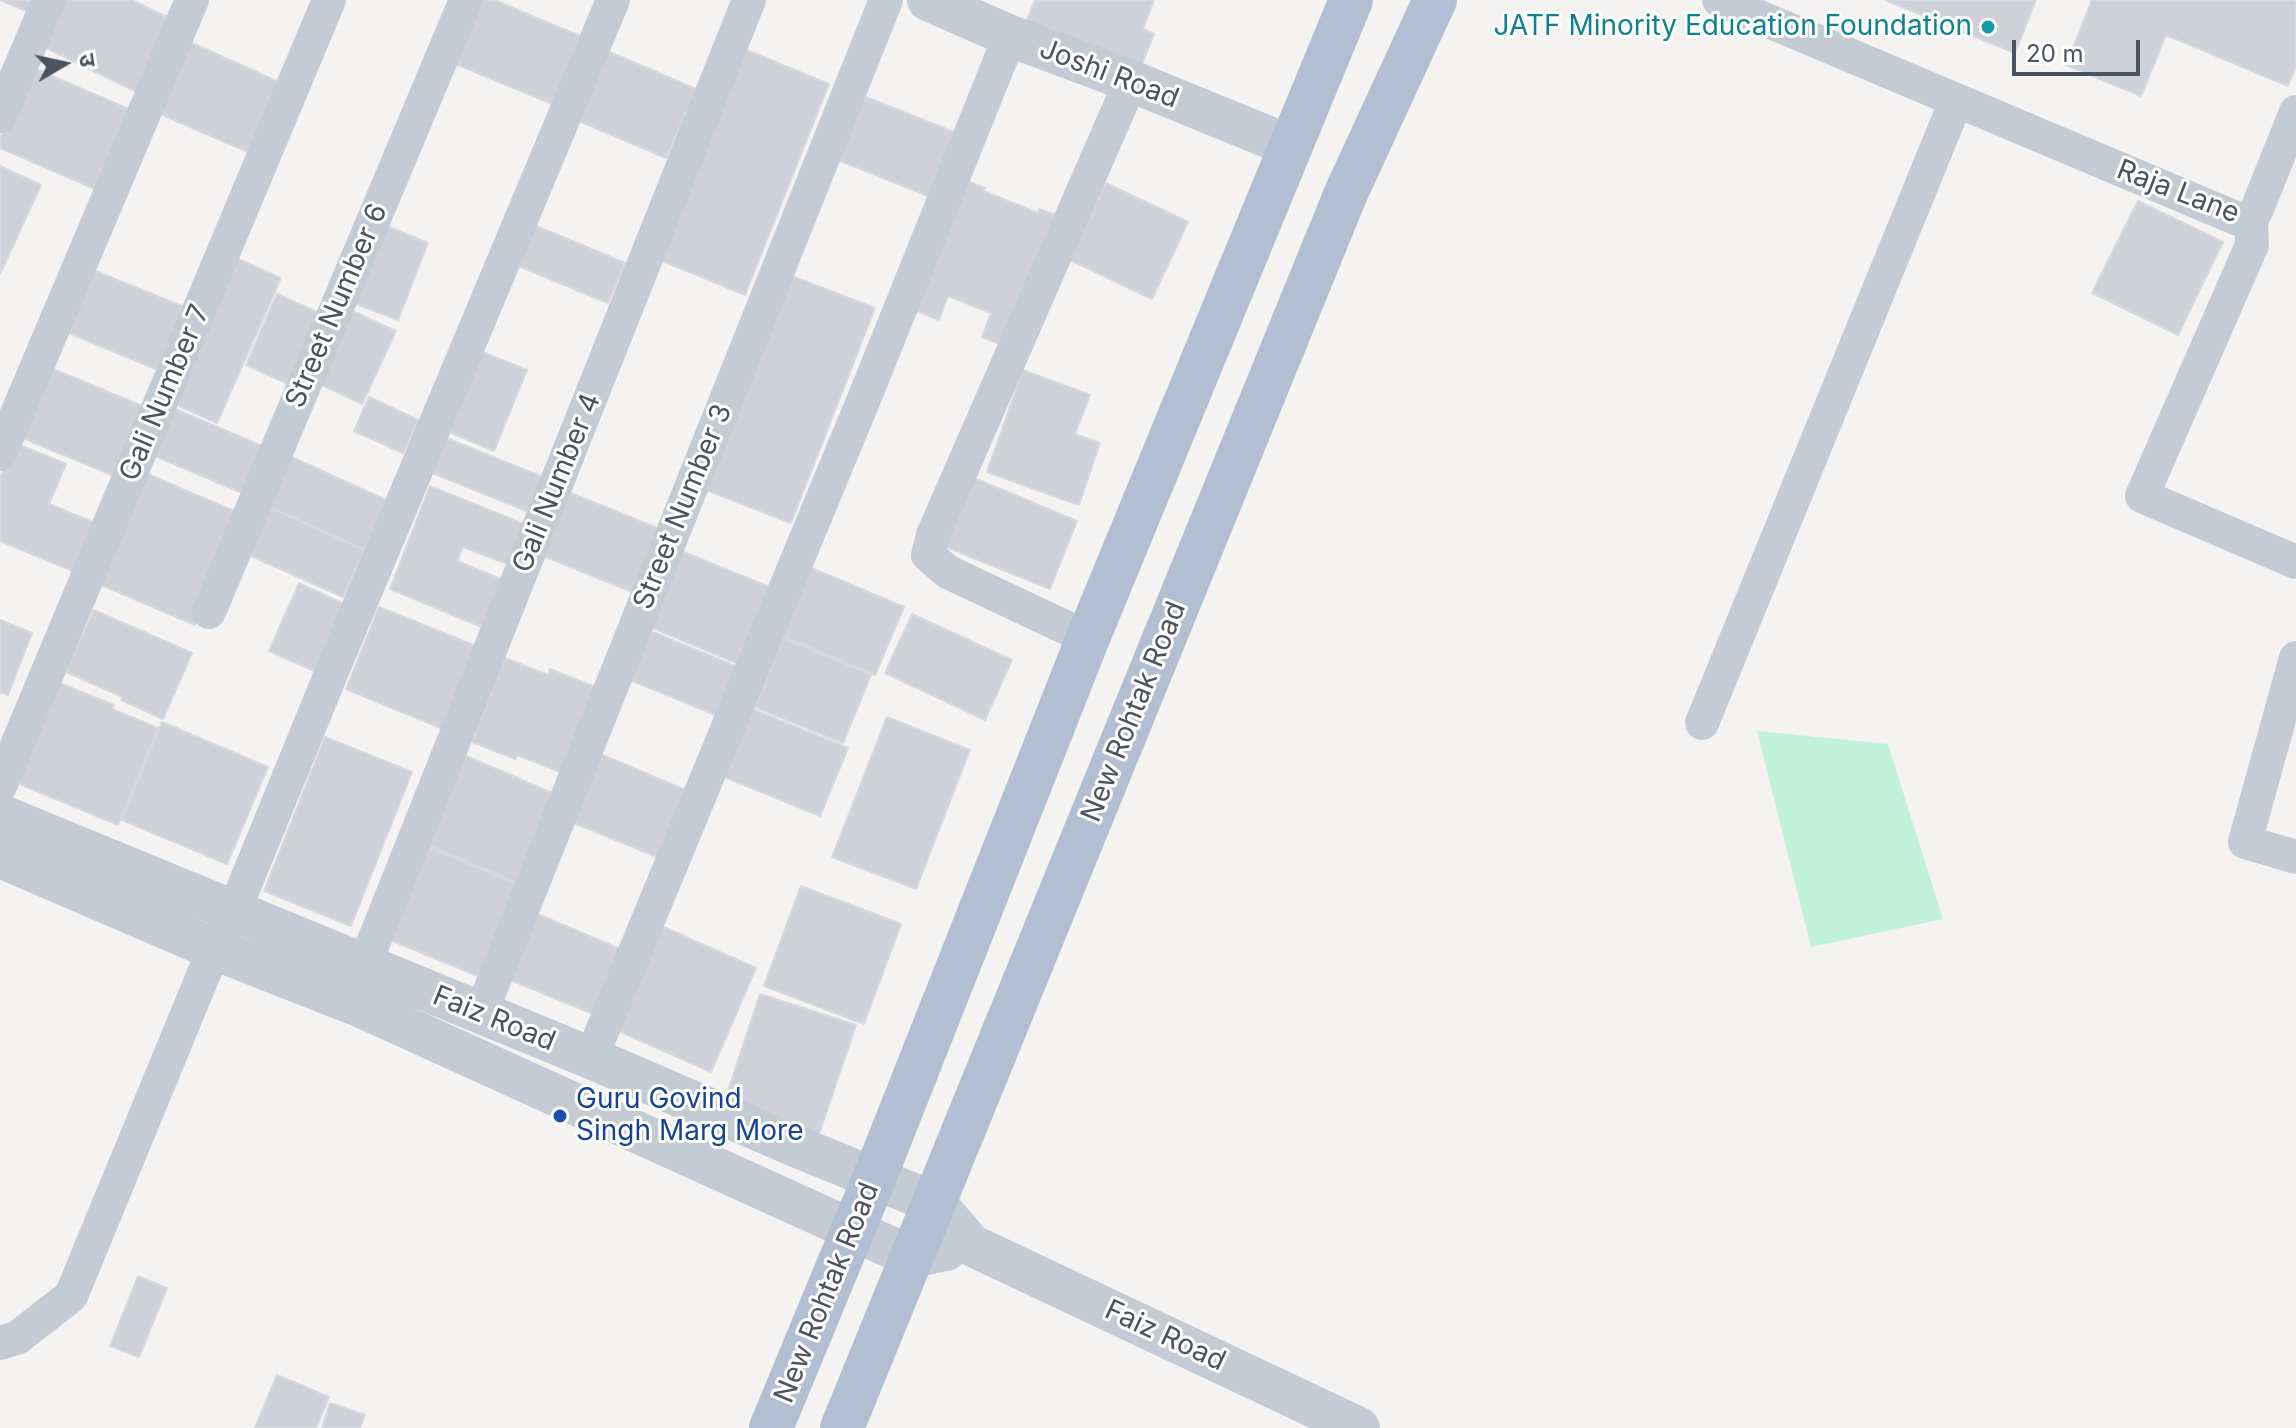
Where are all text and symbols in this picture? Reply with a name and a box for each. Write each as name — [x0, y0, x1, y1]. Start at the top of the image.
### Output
place label: JATF Minority Education Foundation — [1494, 10, 1972, 44]
marker: JATF Minority Education Foundation — [1979, 18, 1997, 36]
north arrow — [24, 24, 104, 104]
scale bar — [2016, 24, 2144, 74]
street label: Joshi Road — [1035, 32, 1183, 116]
text: 20 m — [2026, 39, 2084, 68]
text: उ — [74, 52, 102, 69]
street label: Raja Lane — [2112, 153, 2244, 231]
street label: Street Number 6 — [279, 199, 395, 413]
street label: Gali Number 7 — [113, 300, 217, 486]
street label: Gali Number 4 — [506, 389, 608, 577]
street label: Street Number 3 — [627, 400, 739, 614]
street label: New Rohtak Road — [1075, 597, 1193, 827]
street label: Faiz Road — [428, 979, 560, 1059]
place label: Guru Govind Singh Marg More — [576, 1083, 804, 1149]
marker: Guru Govind Singh Marg More — [551, 1107, 569, 1125]
street label: New Rohtak Road — [768, 1178, 886, 1408]
street label: Faiz Road — [1099, 1293, 1231, 1379]

